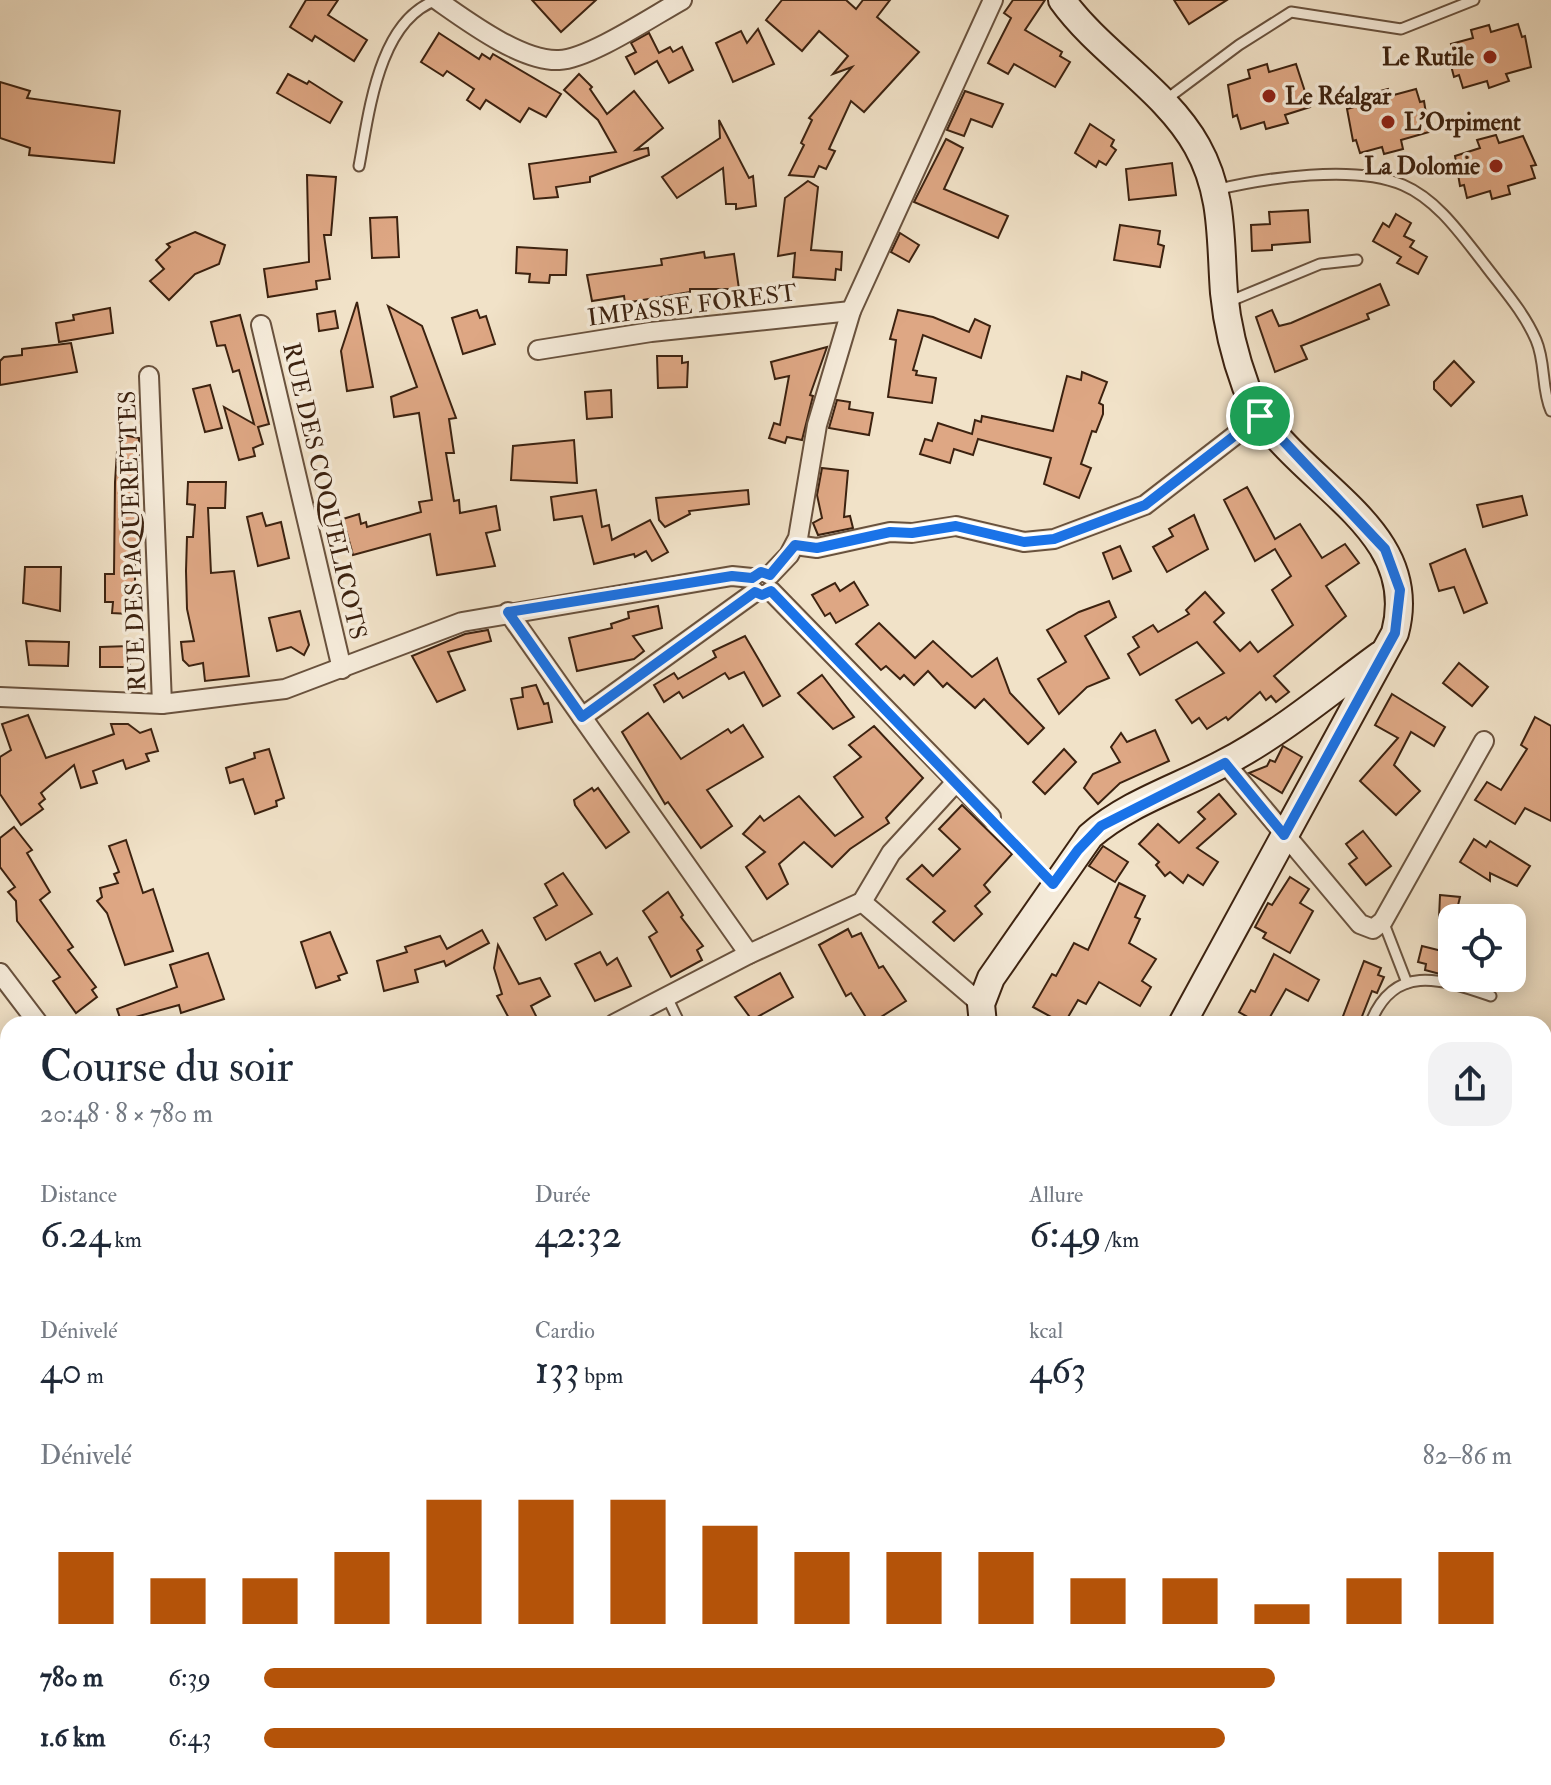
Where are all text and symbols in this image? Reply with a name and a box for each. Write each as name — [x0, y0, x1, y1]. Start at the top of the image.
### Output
place label: Le Rutile — [1382, 42, 1474, 73]
marker: Le Rutile — [1481, 48, 1499, 66]
place label: Le Réalgar — [1285, 81, 1392, 112]
marker: Le Réalgar — [1260, 87, 1278, 105]
place label: L'Orpiment — [1404, 107, 1521, 138]
marker: L'Orpiment — [1379, 113, 1397, 131]
place label: La Dolomie — [1364, 151, 1480, 182]
marker: La Dolomie — [1487, 157, 1505, 175]
street label: IMPASSE FOREST — [586, 277, 799, 334]
street label: RUE DES COQUELICOTS — [275, 340, 374, 643]
pin — [1226, 382, 1294, 450]
street label: RUE DES PAQUERETTES — [112, 390, 153, 692]
icon: arrive — [1238, 394, 1282, 438]
map controls — [1438, 904, 1526, 992]
button: locate — [1438, 904, 1526, 992]
text: Course du soir — [40, 1040, 293, 1095]
button: share — [1428, 1042, 1512, 1126]
text: 20:48 · 8 × 780 m — [40, 1098, 213, 1130]
text: Distance — [40, 1181, 117, 1209]
text: Durée — [535, 1181, 590, 1209]
text: Allure — [1029, 1181, 1083, 1209]
text: 6.24 — [40, 1209, 110, 1260]
text: 42:32 — [535, 1209, 622, 1260]
text: 6:49 — [1029, 1209, 1101, 1260]
text: km — [110, 1226, 142, 1254]
text: /km — [1101, 1226, 1139, 1254]
text: Dénivelé — [40, 1317, 117, 1345]
text: Cardio — [535, 1317, 595, 1345]
text: kcal — [1029, 1317, 1063, 1345]
text: 40 — [40, 1345, 82, 1396]
text: 133 — [535, 1345, 580, 1396]
text: 463 — [1029, 1345, 1086, 1396]
text: m — [82, 1362, 104, 1390]
text: bpm — [580, 1362, 623, 1390]
text: Dénivelé — [40, 1440, 132, 1472]
text: 82–86 m — [1423, 1440, 1512, 1472]
text: 780 m — [40, 1662, 103, 1694]
text: 6:39 — [168, 1662, 211, 1694]
text: 1.6 km — [40, 1722, 105, 1754]
text: 6:43 — [168, 1722, 212, 1754]

